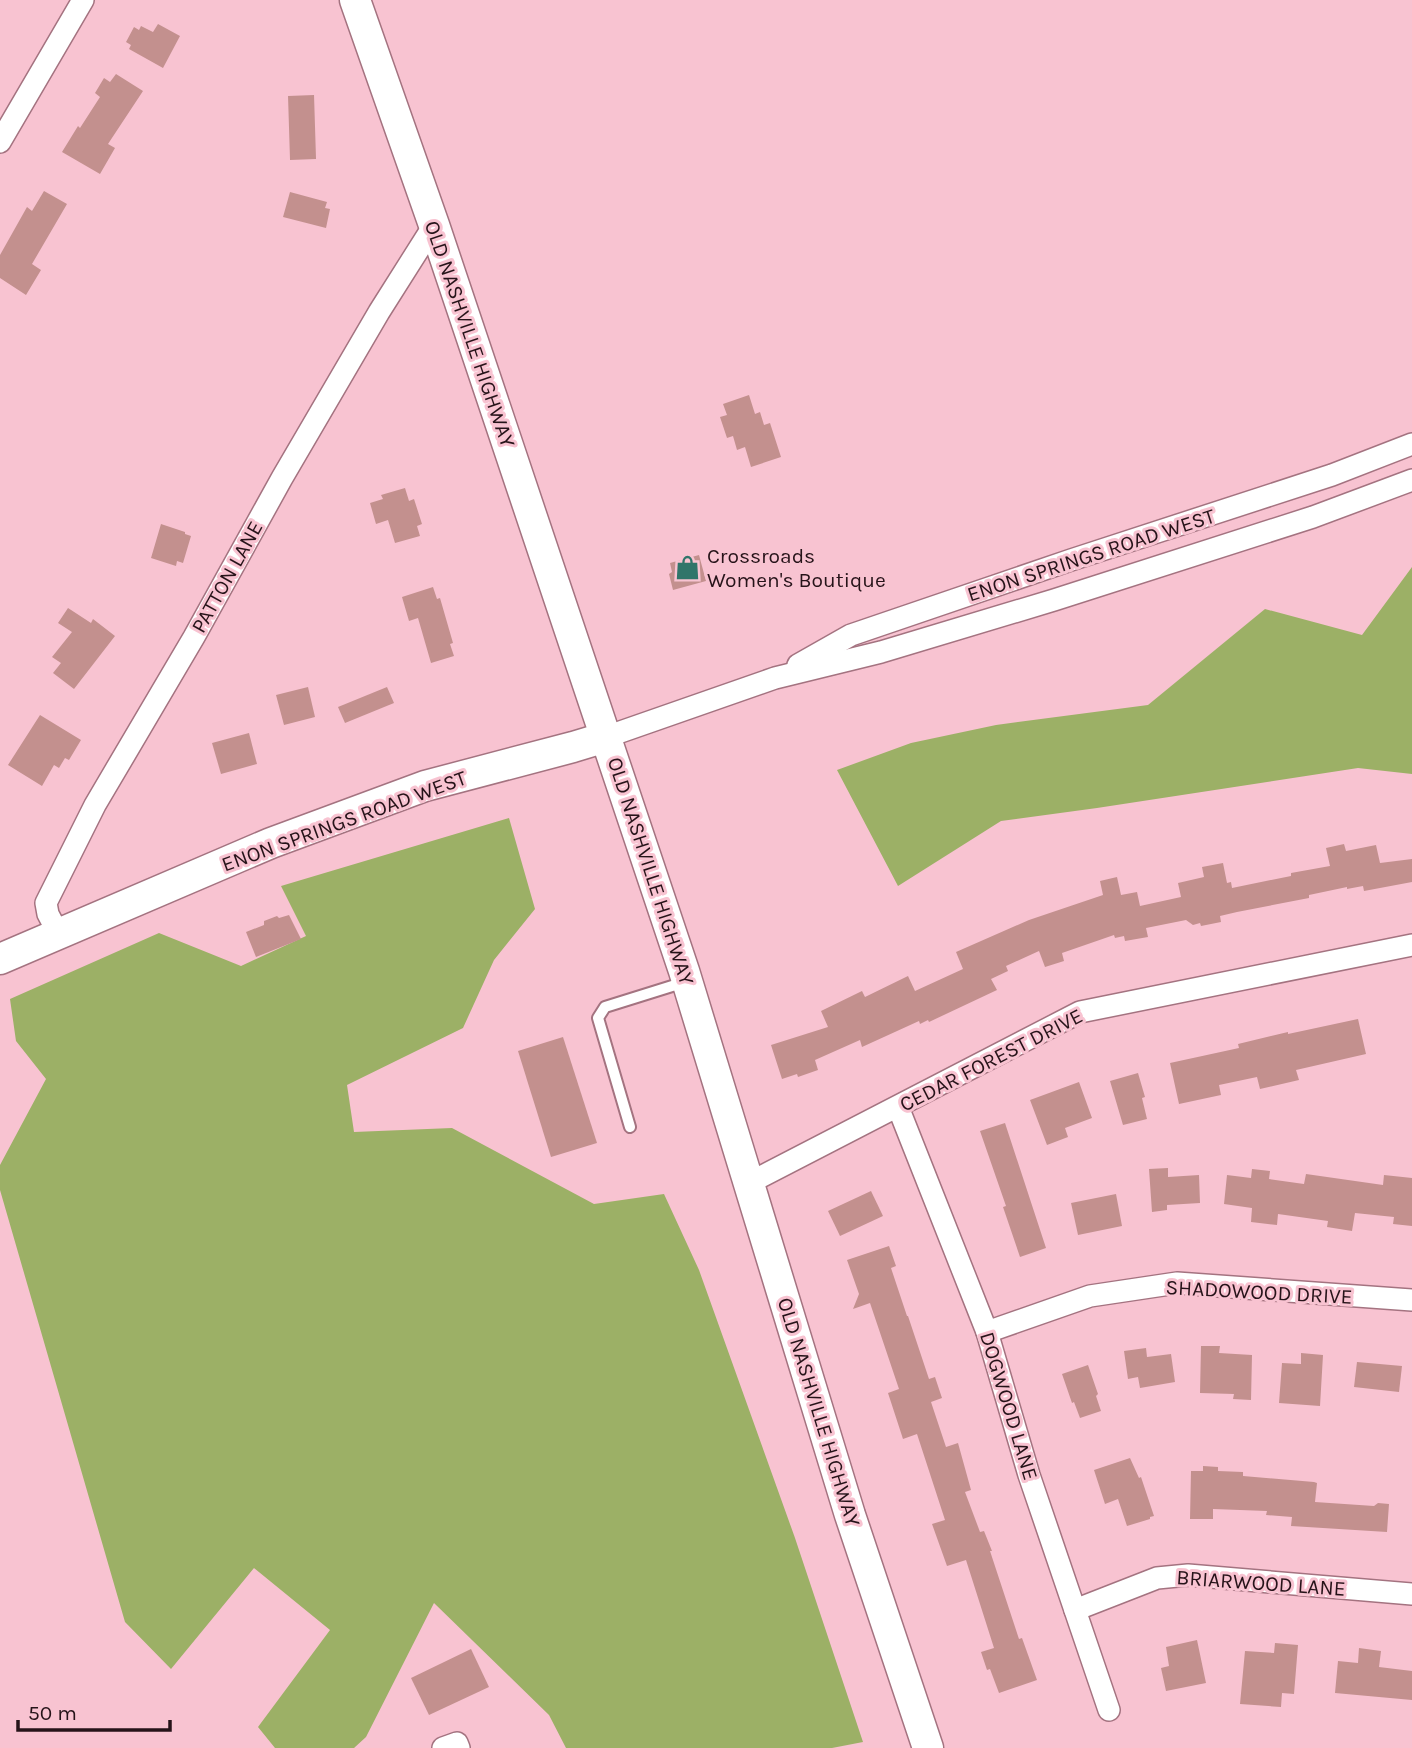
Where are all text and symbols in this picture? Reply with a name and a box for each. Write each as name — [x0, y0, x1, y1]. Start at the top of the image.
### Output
street label: OLD NASHVILLE HIGHWAY — [420, 218, 520, 451]
street label: ENON SPRINGS ROAD WEST — [964, 503, 1218, 606]
street label: PATTON LANE — [186, 517, 268, 637]
place label: Crossroads Women's Boutique — [707, 544, 886, 592]
shop icon: Crossroads Women's Boutique — [673, 554, 701, 582]
street label: OLD NASHVILLE HIGHWAY — [603, 754, 699, 988]
street label: ENON SPRINGS ROAD WEST — [218, 765, 470, 877]
street label: CEDAR FOREST DRIVE — [896, 1003, 1086, 1117]
street label: SHADOWOOD DRIVE — [1165, 1275, 1353, 1309]
street label: OLD NASHVILLE HIGHWAY — [773, 1295, 865, 1530]
street label: DOGWOOD LANE — [975, 1329, 1043, 1483]
street label: BRIARWOOD LANE — [1176, 1565, 1346, 1601]
scale bar — [18, 1688, 170, 1732]
text: 50 m — [28, 1701, 77, 1725]

